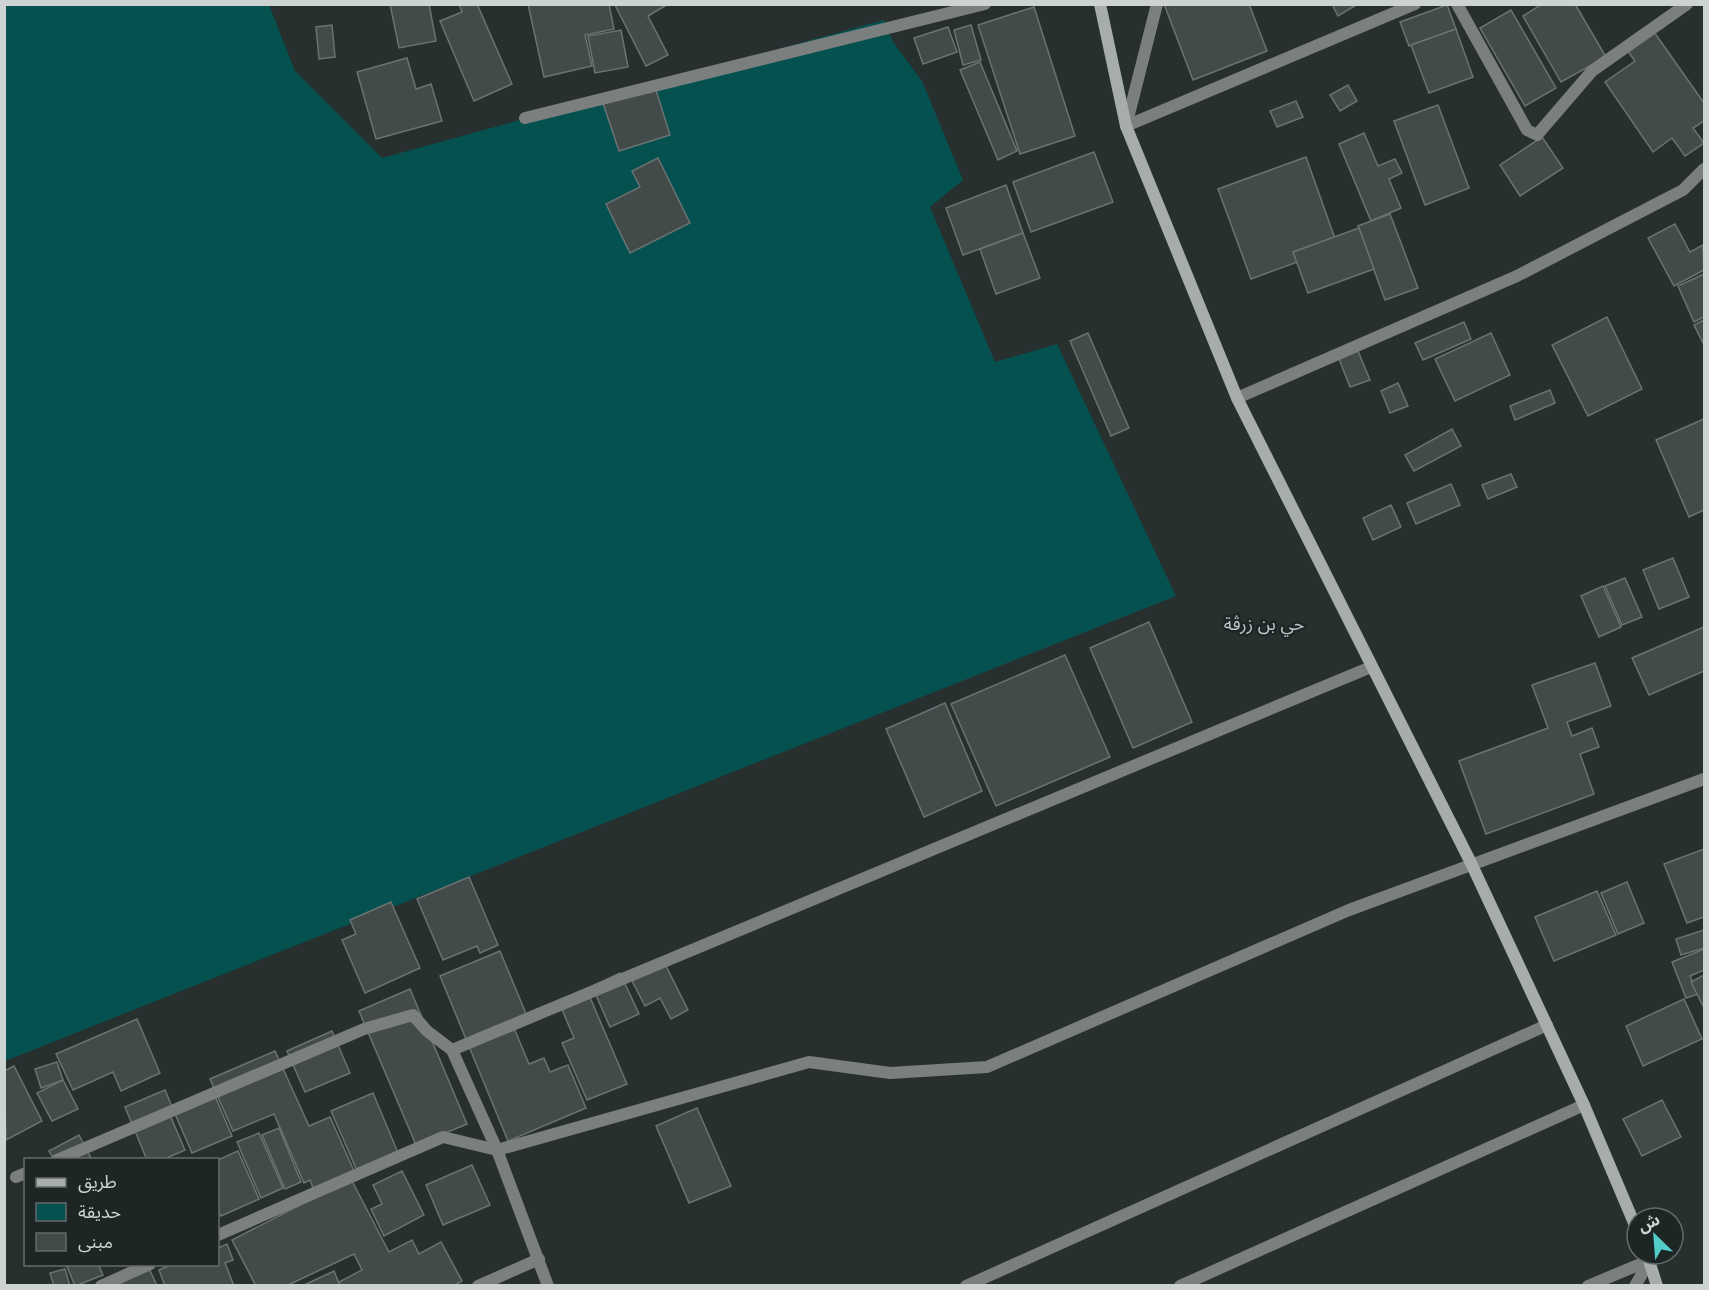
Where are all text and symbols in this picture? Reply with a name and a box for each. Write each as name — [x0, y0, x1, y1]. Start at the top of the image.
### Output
district label: حي بن زرڤة — [1224, 613, 1304, 637]
legend — [24, 1158, 219, 1266]
text: طريق — [78, 1171, 117, 1193]
text: حديقة — [78, 1201, 121, 1222]
north arrow — [1625, 1206, 1685, 1266]
text: ش — [1635, 1210, 1663, 1236]
text: مبنى — [78, 1231, 113, 1253]

